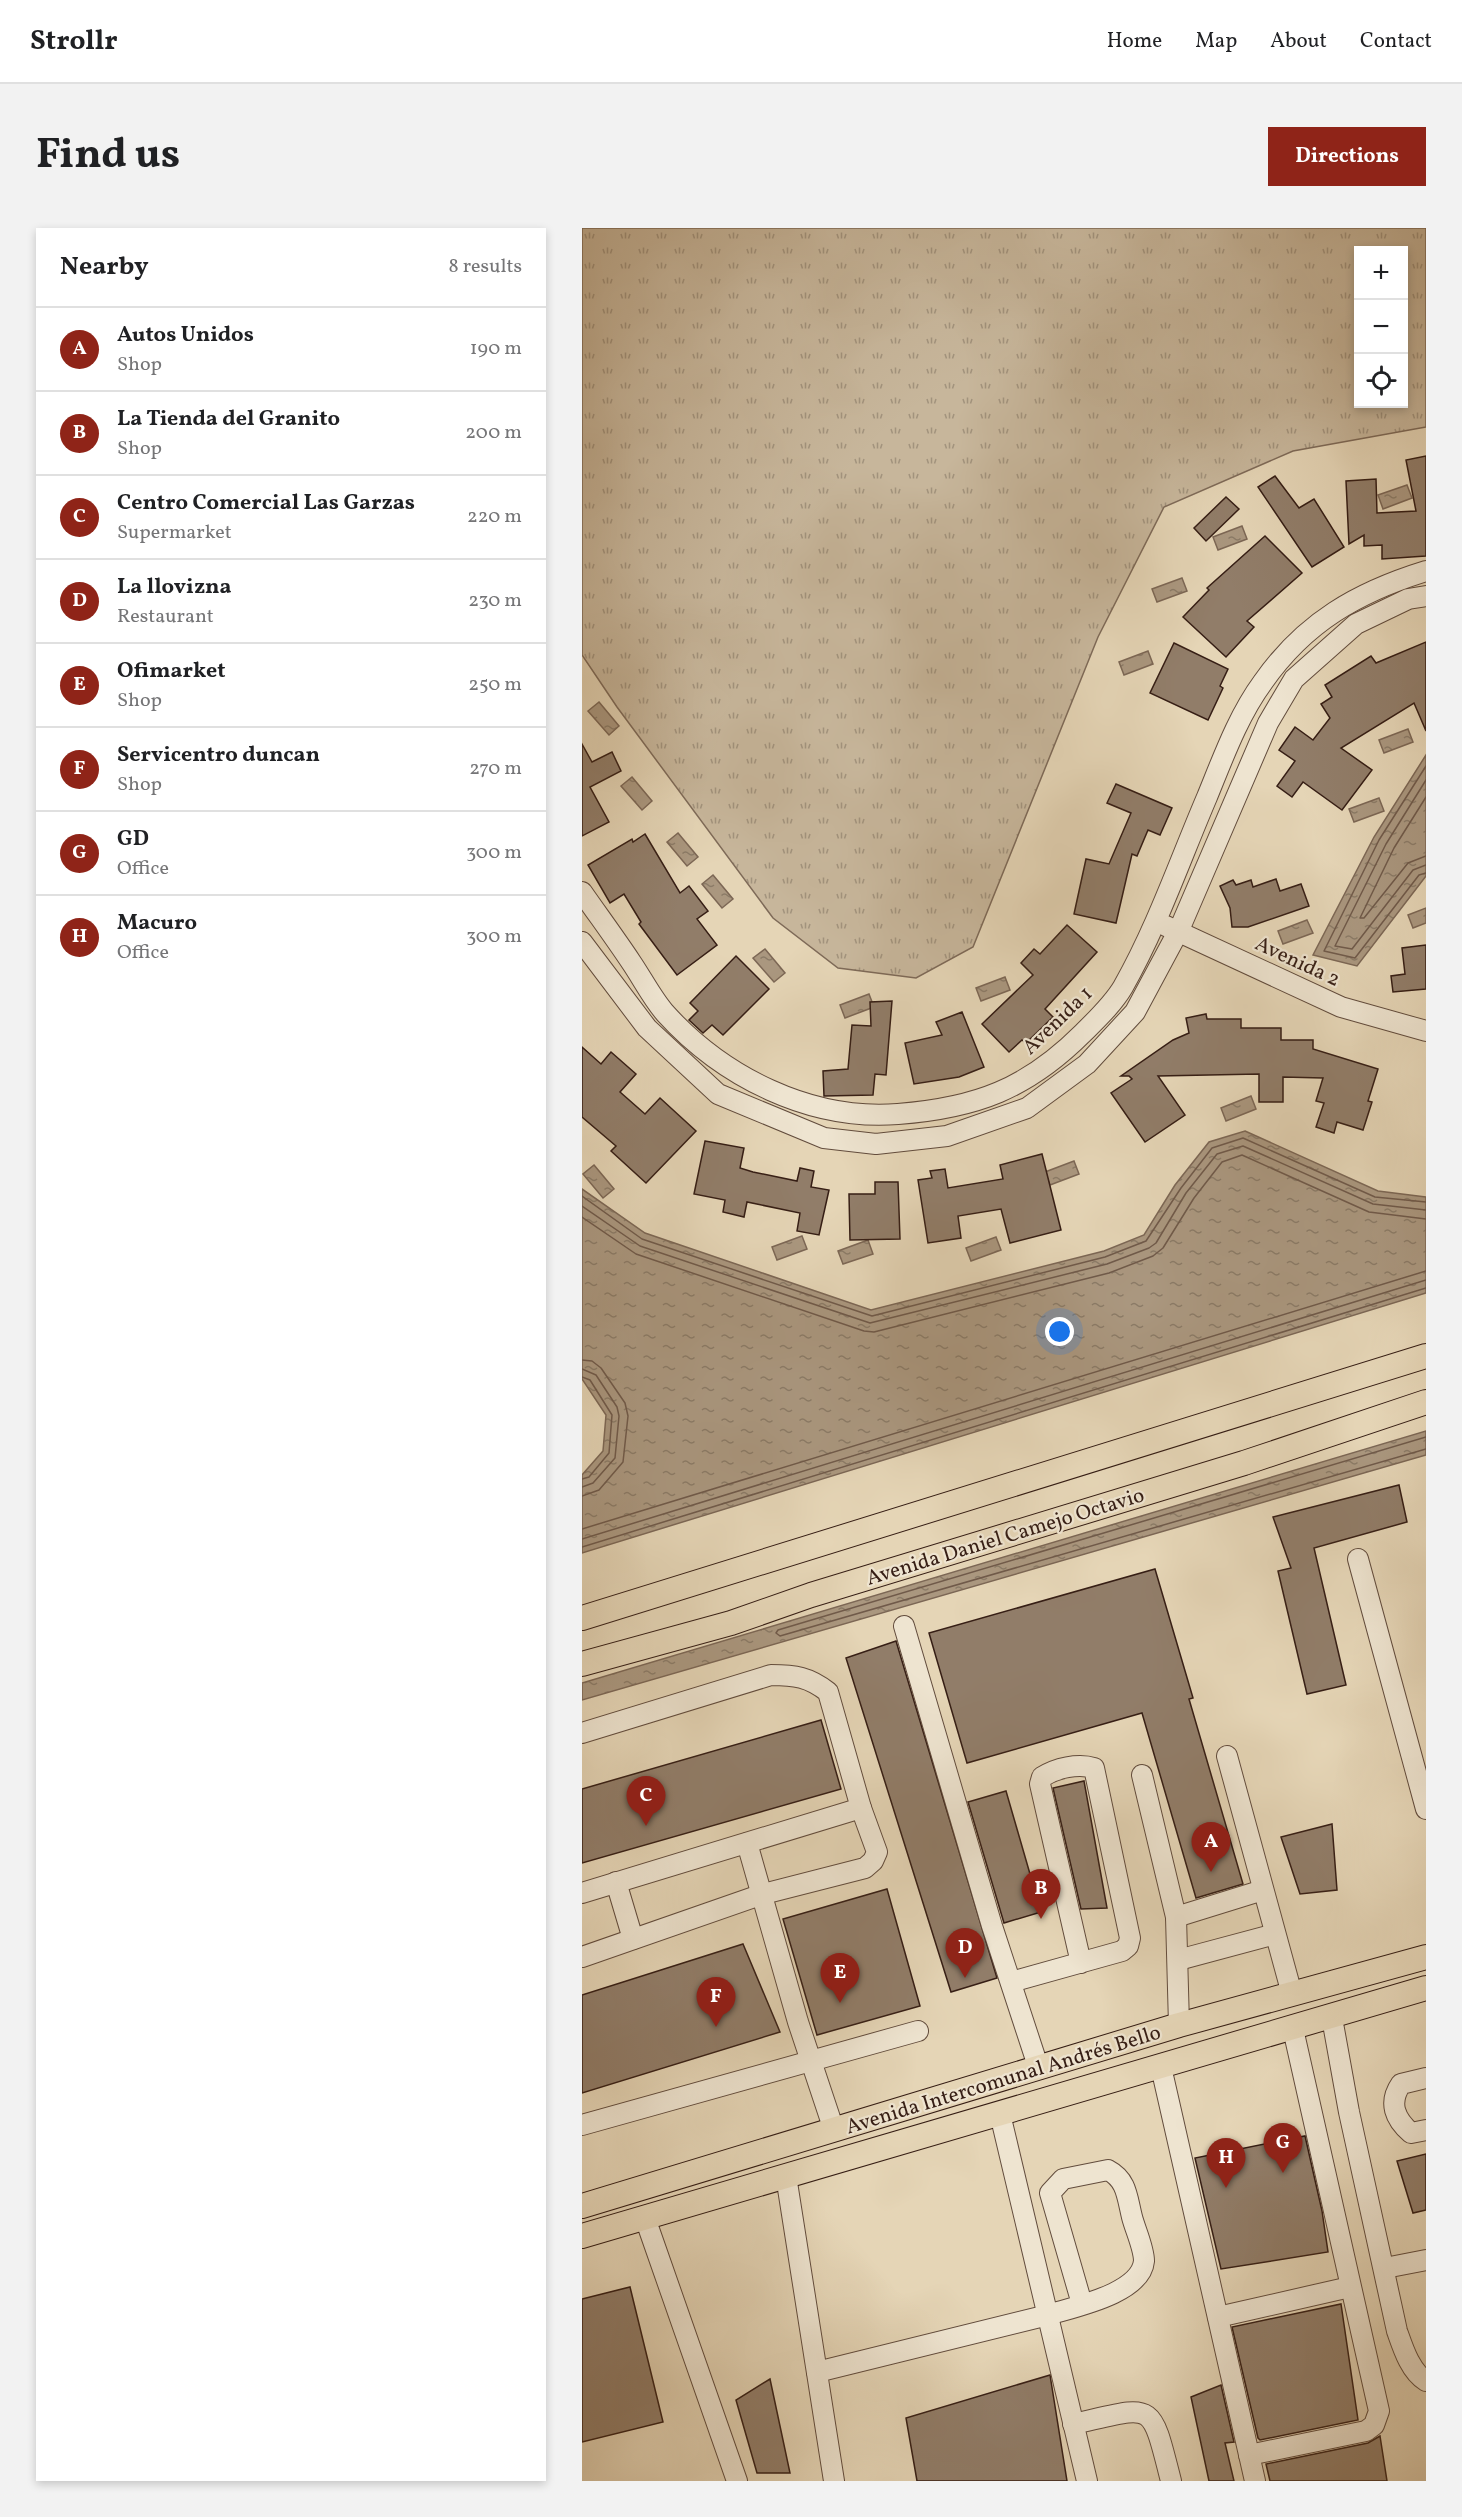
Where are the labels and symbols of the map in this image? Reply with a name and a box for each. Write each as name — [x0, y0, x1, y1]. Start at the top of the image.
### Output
street label: Avenida 2 — [1250, 930, 1345, 995]
street label: Avenida 1 — [1016, 980, 1100, 1062]
your location — [1045, 1317, 1074, 1346]
street label: Avenida Daniel Camejo Octavio — [863, 1481, 1148, 1594]
pin: C — [626, 1776, 666, 1826]
pin: A — [1192, 1822, 1230, 1872]
pin: B — [1022, 1870, 1060, 1919]
pin: D — [946, 1928, 985, 1978]
pin: E — [820, 1954, 860, 2003]
pin: F — [696, 1978, 736, 2027]
street label: Avenida Intercomunal Andrés Bello — [842, 2019, 1164, 2142]
pin: G — [1264, 2124, 1302, 2173]
pin: H — [1206, 2138, 1246, 2188]

